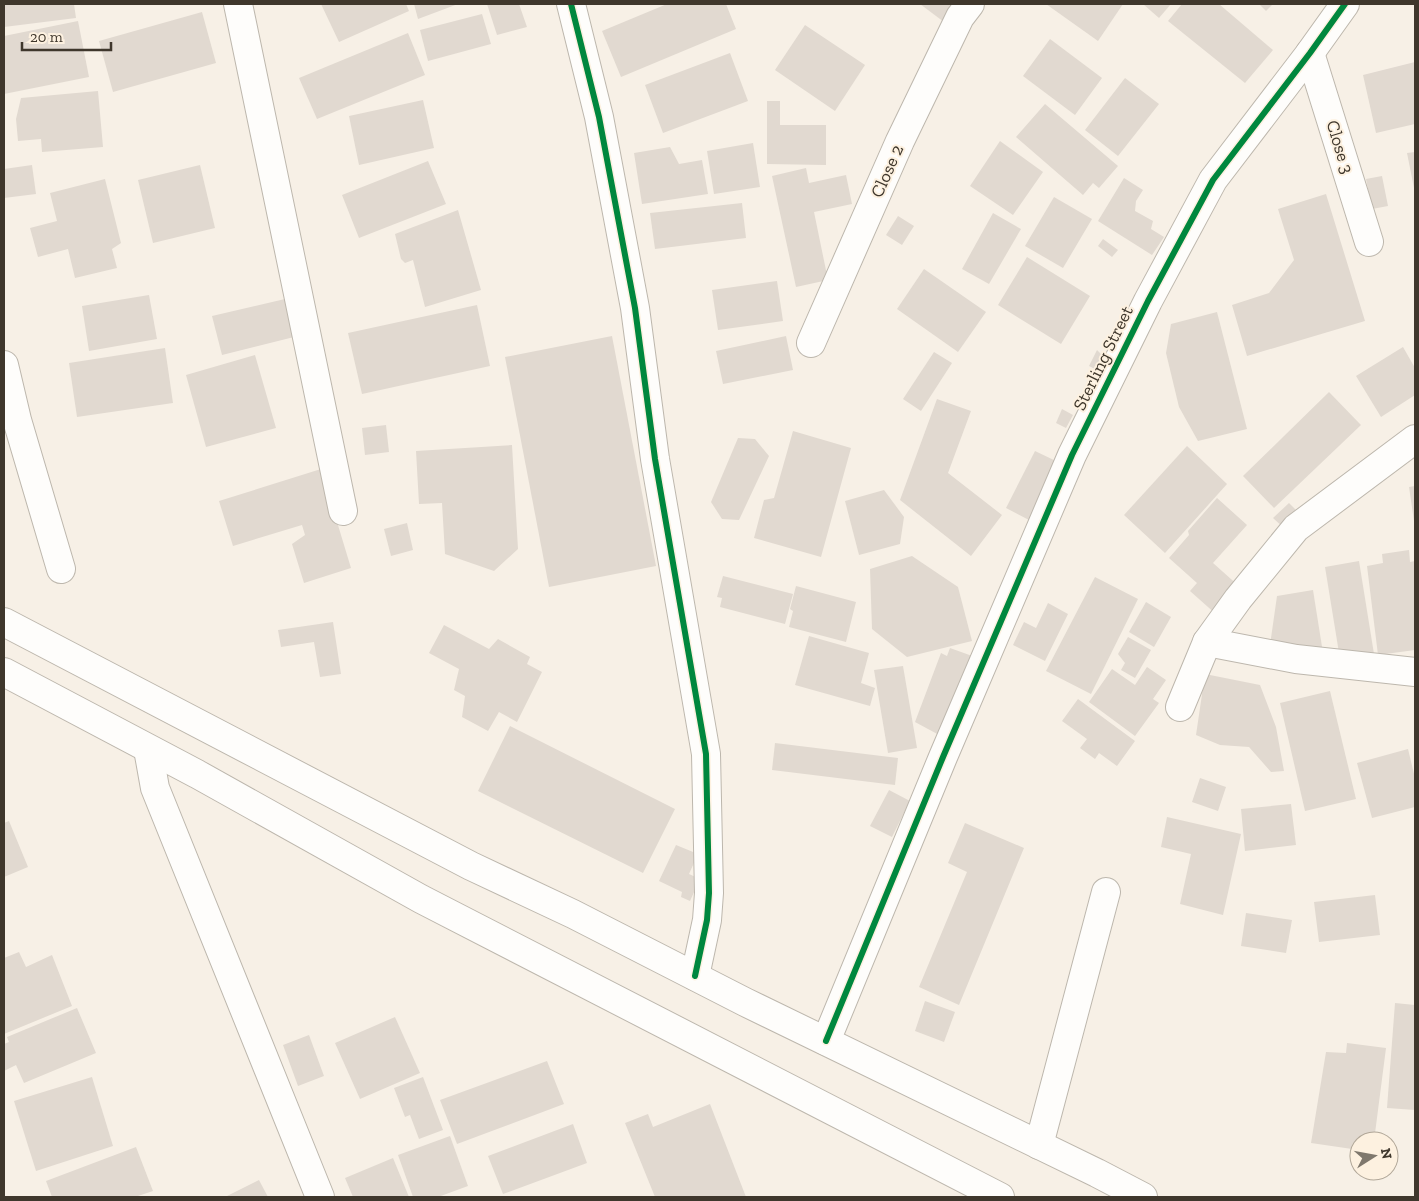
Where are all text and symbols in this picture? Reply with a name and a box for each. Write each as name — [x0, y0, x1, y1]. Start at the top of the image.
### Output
scale bar — [22, 20, 111, 52]
text: 20 m — [30, 28, 63, 46]
street label: Close 3 — [1321, 118, 1359, 177]
street label: Close 2 — [866, 141, 908, 201]
street label: Sterling Street — [1068, 302, 1138, 414]
north arrow — [1349, 1131, 1399, 1181]
text: N — [1377, 1147, 1396, 1161]

